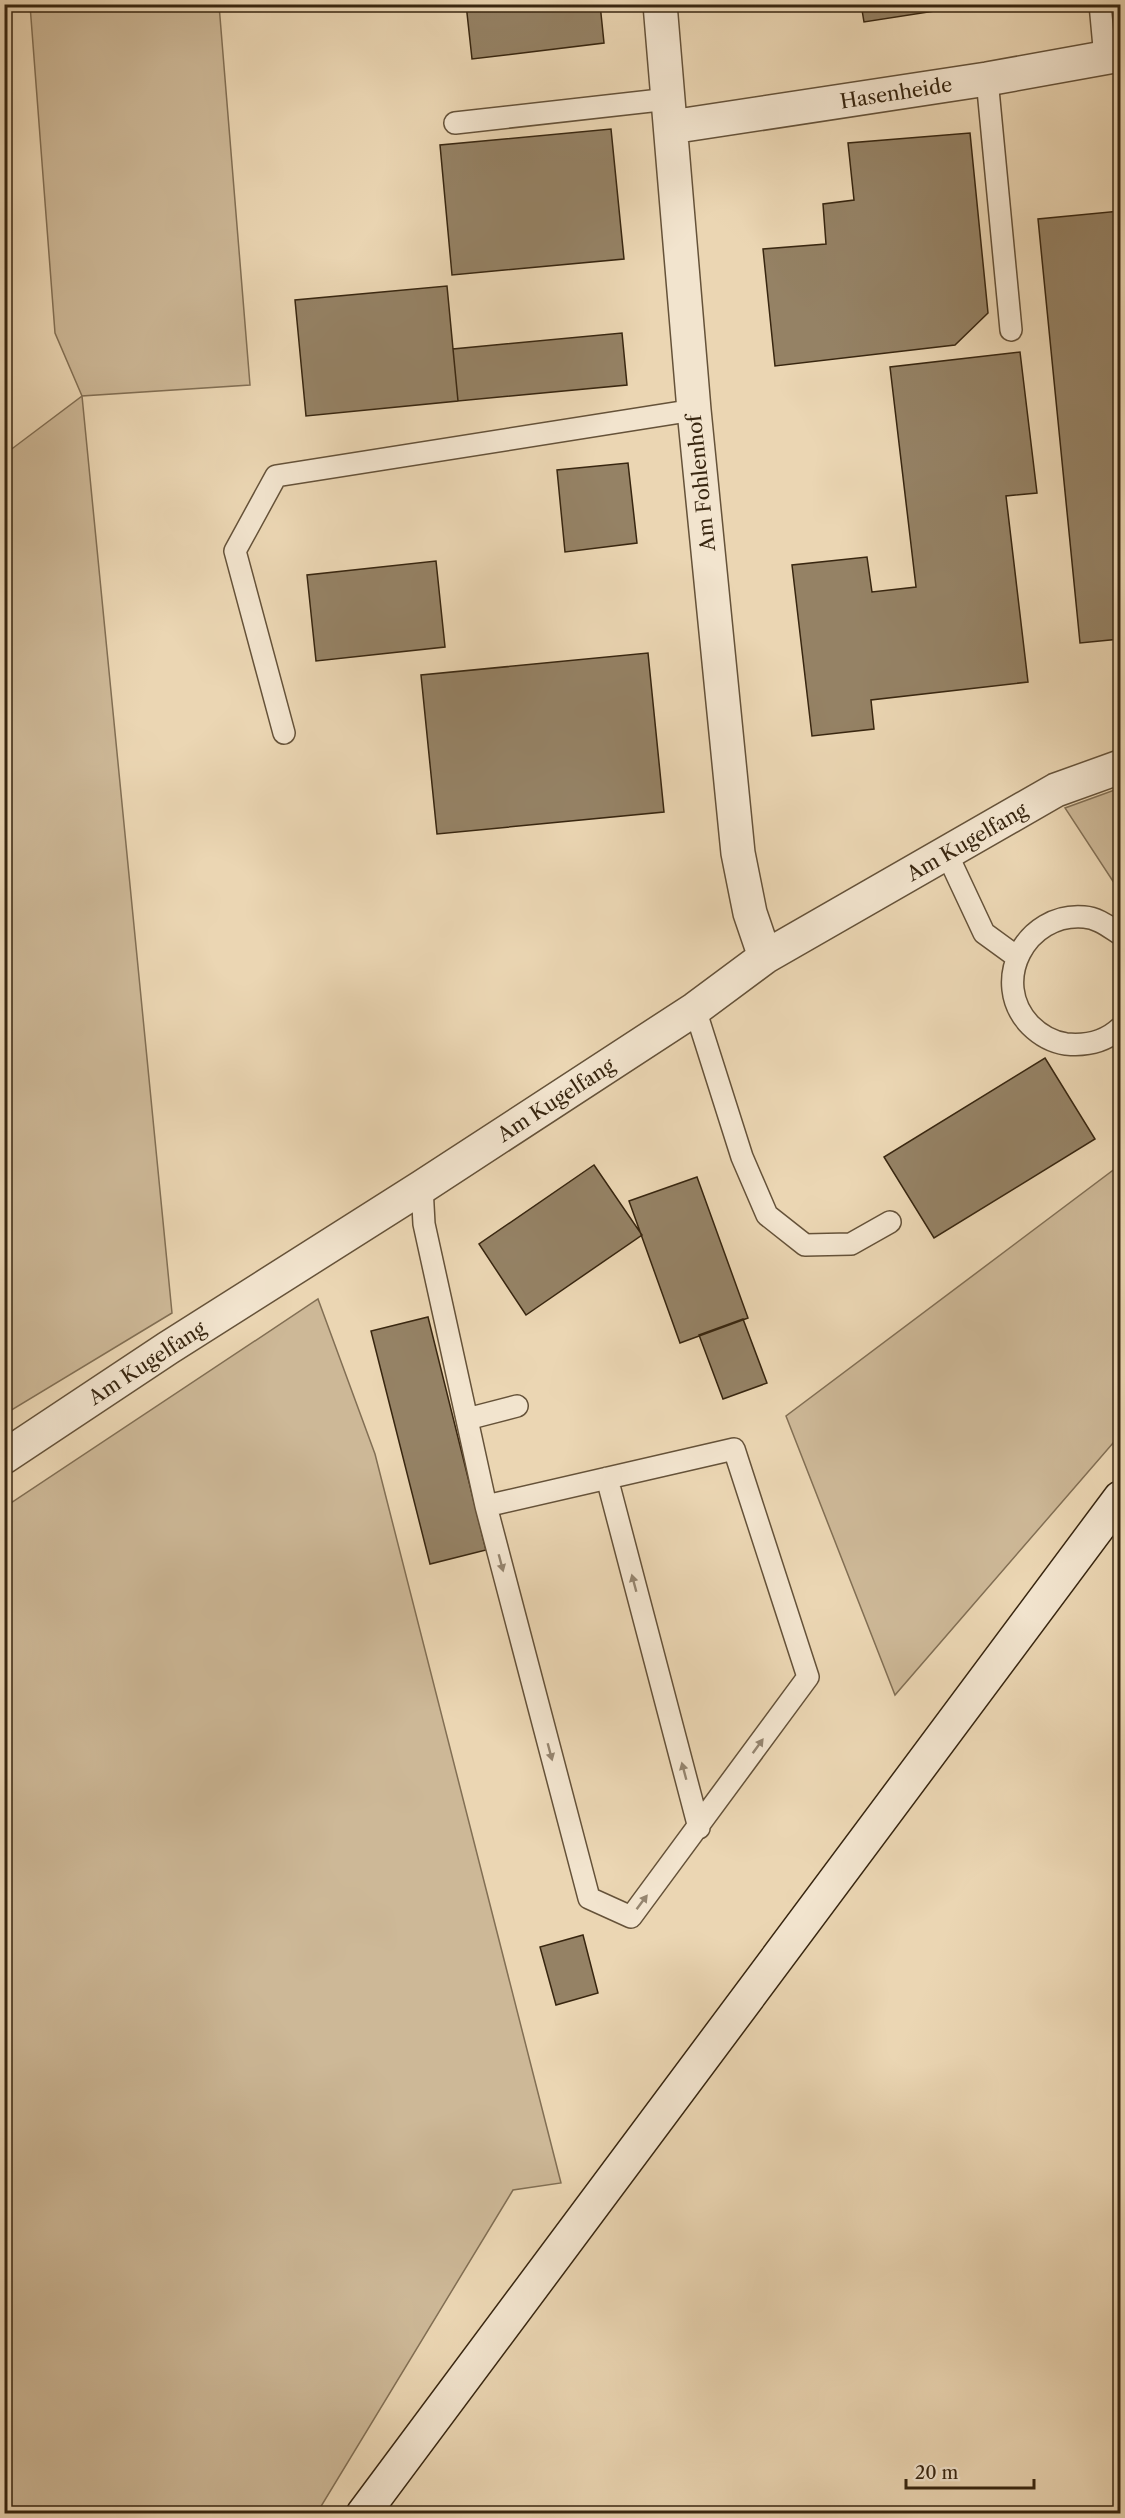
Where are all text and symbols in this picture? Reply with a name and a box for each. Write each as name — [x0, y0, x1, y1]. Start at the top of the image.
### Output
street label: Hasenheide — [838, 72, 954, 114]
street label: Am Fohlenhof — [682, 411, 720, 553]
street label: Am Kugelfang — [902, 798, 1032, 887]
street label: Am Kugelfang — [492, 1053, 620, 1147]
street label: Am Kugelfang — [83, 1316, 211, 1410]
one-way arrow — [496, 1554, 506, 1572]
one-way arrow — [629, 1574, 639, 1592]
one-way arrow — [752, 1738, 764, 1753]
one-way arrow — [546, 1742, 556, 1761]
one-way arrow — [678, 1762, 688, 1781]
one-way arrow — [636, 1895, 648, 1910]
scale bar — [906, 2452, 1034, 2490]
text: 20 m — [915, 2462, 959, 2484]

